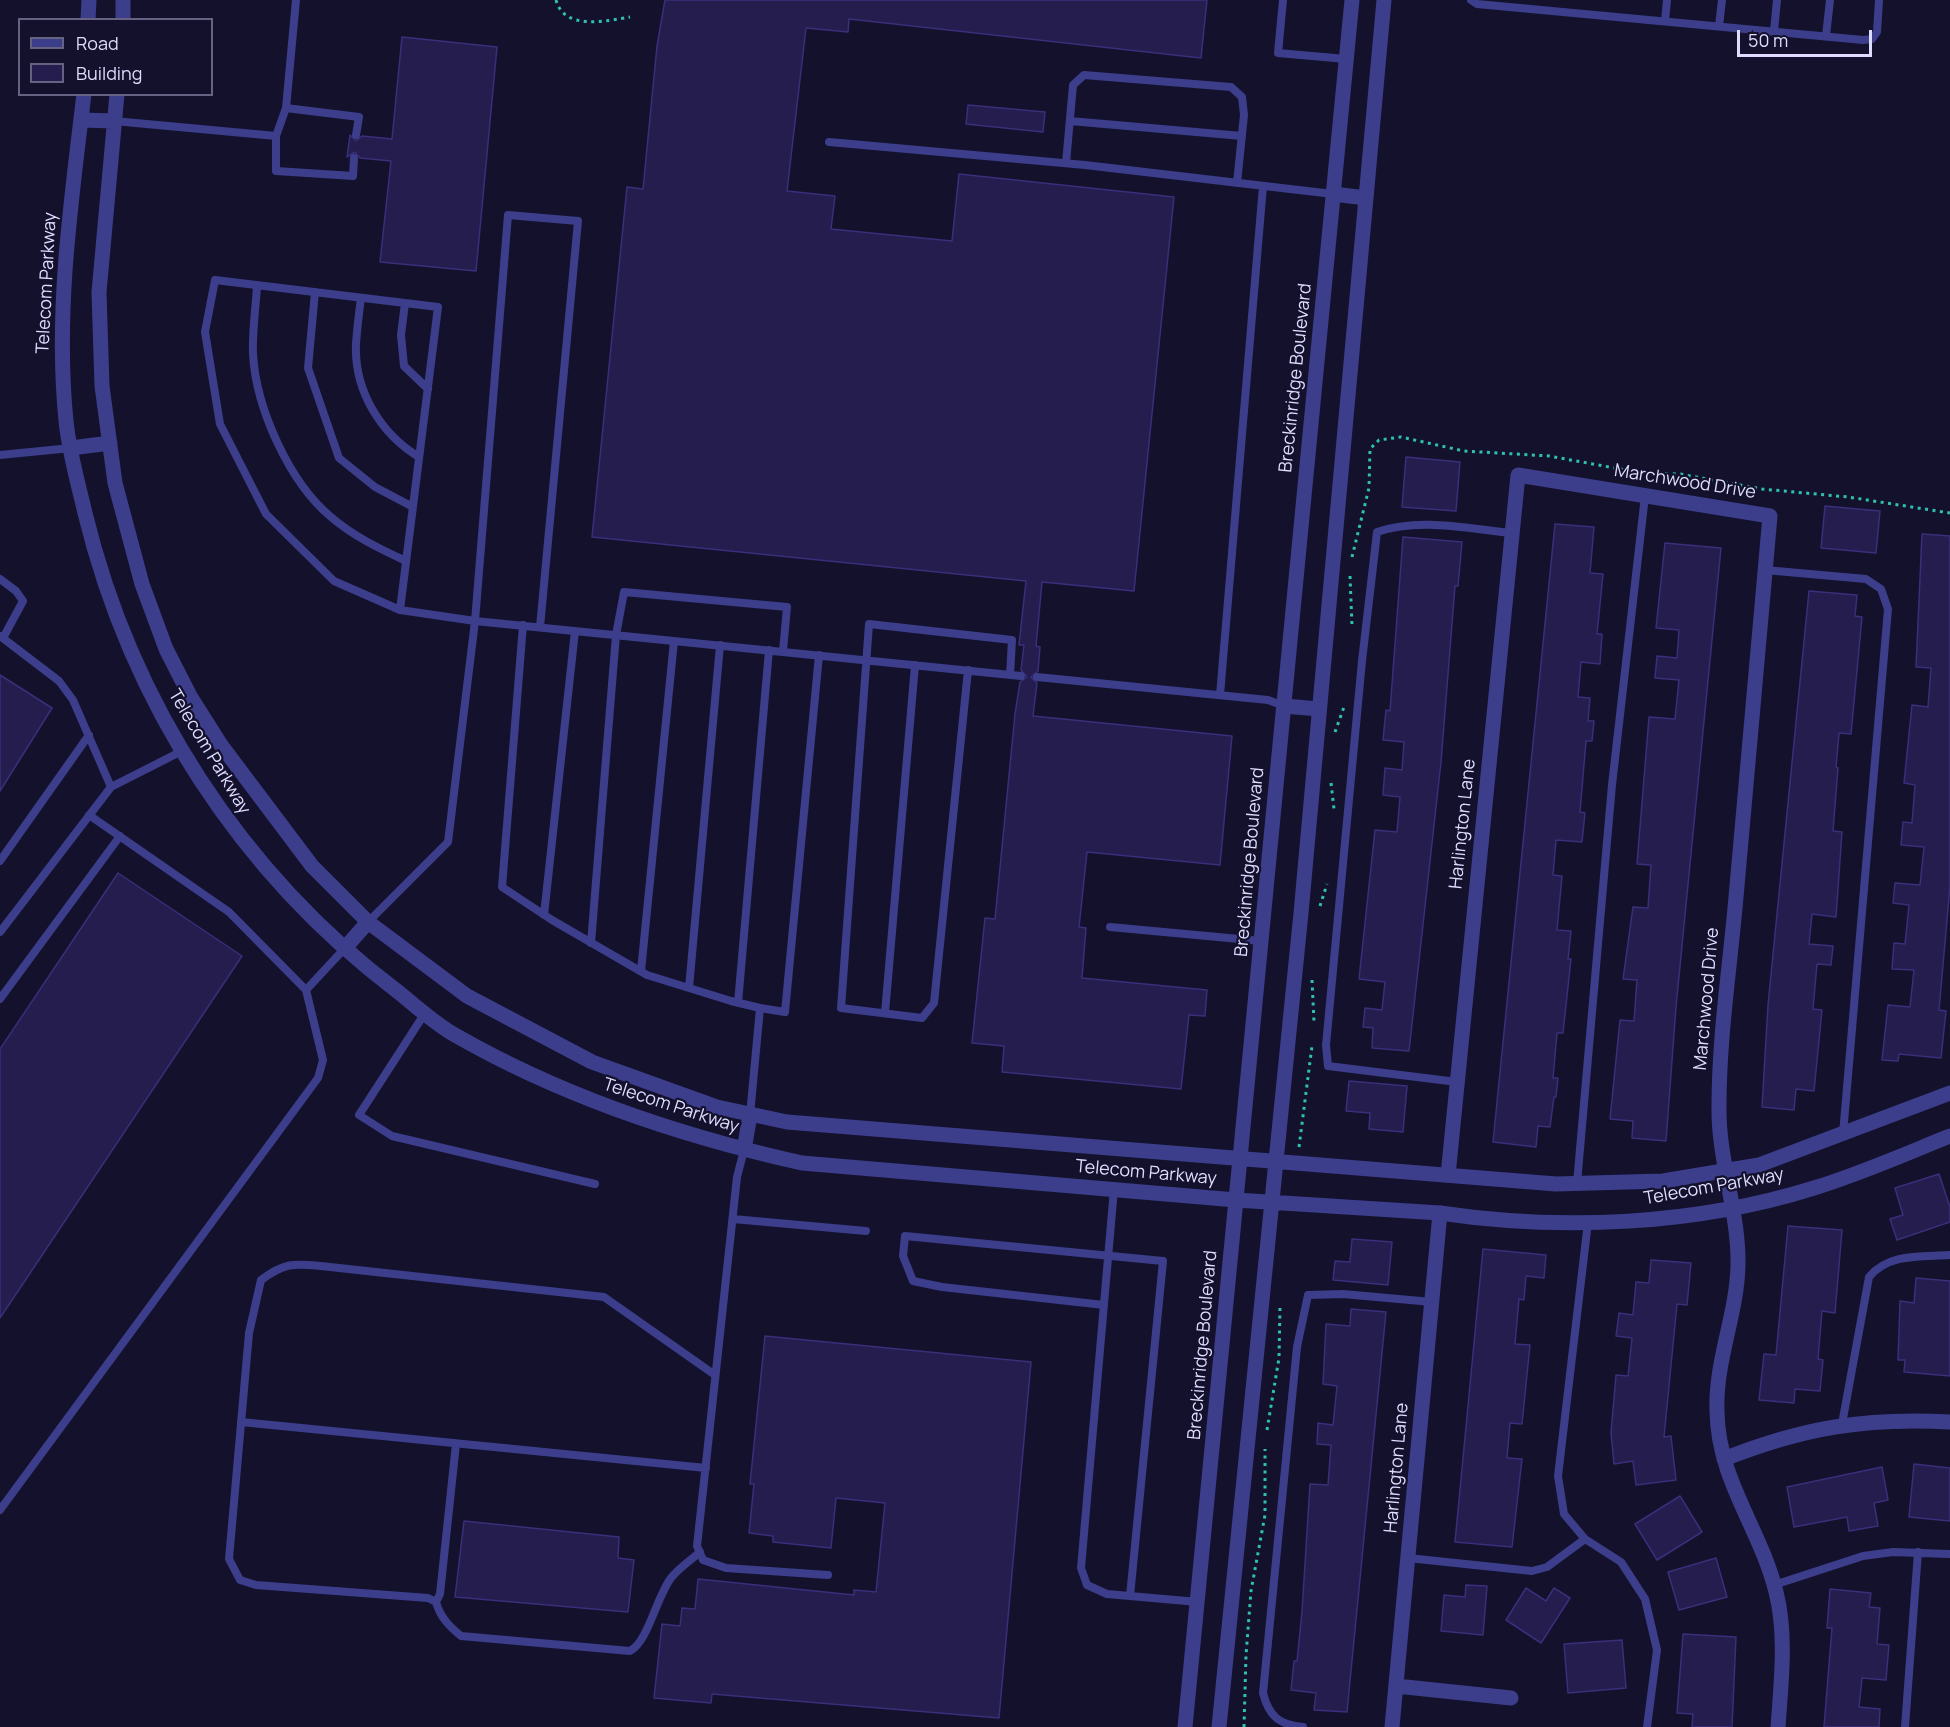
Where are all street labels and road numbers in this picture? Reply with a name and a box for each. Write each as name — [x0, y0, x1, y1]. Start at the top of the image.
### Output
street label: Telecom Parkway — [33, 212, 61, 354]
street label: Breckinridge Boulevard — [1275, 282, 1317, 474]
street label: Marchwood Drive — [1613, 460, 1757, 504]
street label: Telecom Parkway — [163, 686, 255, 818]
street label: Harlington Lane — [1445, 758, 1481, 890]
street label: Breckinridge Boulevard — [1231, 766, 1269, 958]
street label: Marchwood Drive — [1690, 927, 1724, 1071]
street label: Telecom Parkway — [600, 1074, 742, 1138]
street label: Telecom Parkway — [1074, 1156, 1218, 1190]
street label: Telecom Parkway — [1642, 1164, 1786, 1210]
street label: Breckinridge Boulevard — [1184, 1249, 1222, 1441]
street label: Harlington Lane — [1381, 1402, 1413, 1534]

